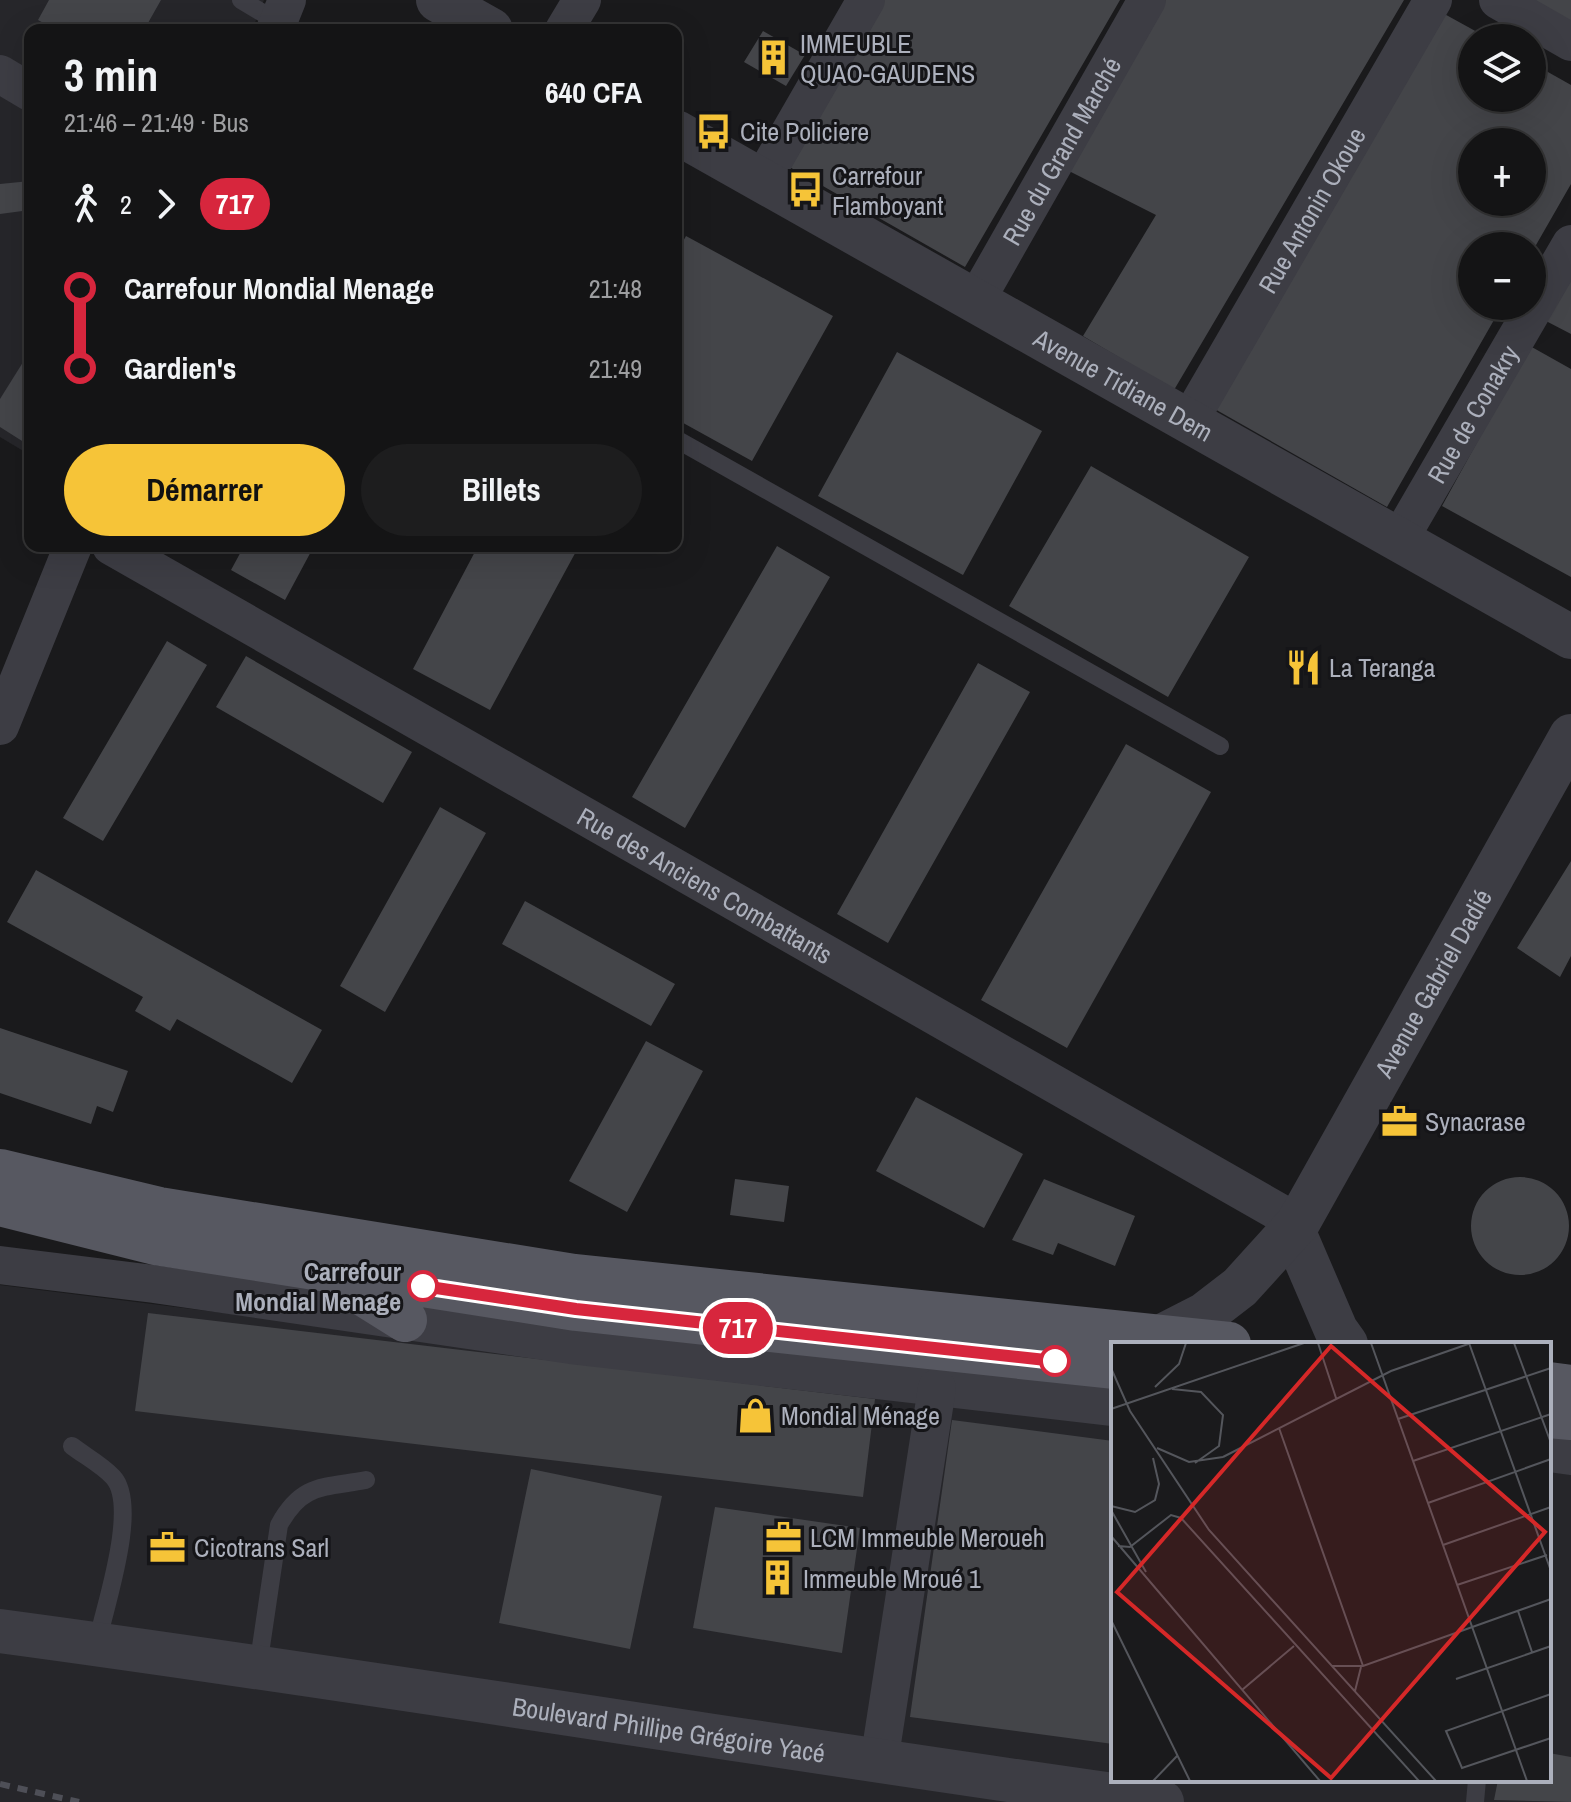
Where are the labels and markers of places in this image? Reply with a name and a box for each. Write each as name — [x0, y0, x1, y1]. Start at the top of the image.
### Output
place label: IMMEUBLE QUAO-GAUDENS — [800, 26, 975, 91]
building icon: IMMEUBLE QUAO-GAUDENS — [755, 39, 793, 77]
bus stop icon: Cite Policiere — [695, 112, 733, 150]
place label: Cite Policiere — [740, 114, 869, 149]
place label: Carrefour Flamboyant — [832, 158, 943, 223]
bus stop icon: Carrefour Flamboyant — [787, 171, 825, 209]
restaurant icon: La Teranga — [1284, 648, 1322, 686]
place label: La Teranga — [1329, 650, 1435, 685]
office icon: Synacrase — [1380, 1102, 1418, 1140]
place label: Synacrase — [1425, 1104, 1526, 1139]
place label: Carrefour Mondial Menage — [235, 1254, 402, 1319]
marker: Carrefour Mondial Menage — [408, 1271, 438, 1301]
unlabelled marker — [1040, 1346, 1070, 1376]
shop icon: Mondial Ménage — [736, 1396, 774, 1434]
place label: Mondial Ménage — [781, 1398, 940, 1433]
office icon: LCM Immeuble Meroueh — [765, 1518, 803, 1556]
place label: LCM Immeuble Meroueh — [810, 1520, 1045, 1555]
office icon: Cicotrans Sarl — [149, 1528, 187, 1566]
place label: Cicotrans Sarl — [194, 1530, 329, 1565]
building icon: Immeuble Mroué 1 — [758, 1559, 796, 1597]
place label: Immeuble Mroué 1 — [803, 1561, 981, 1596]

